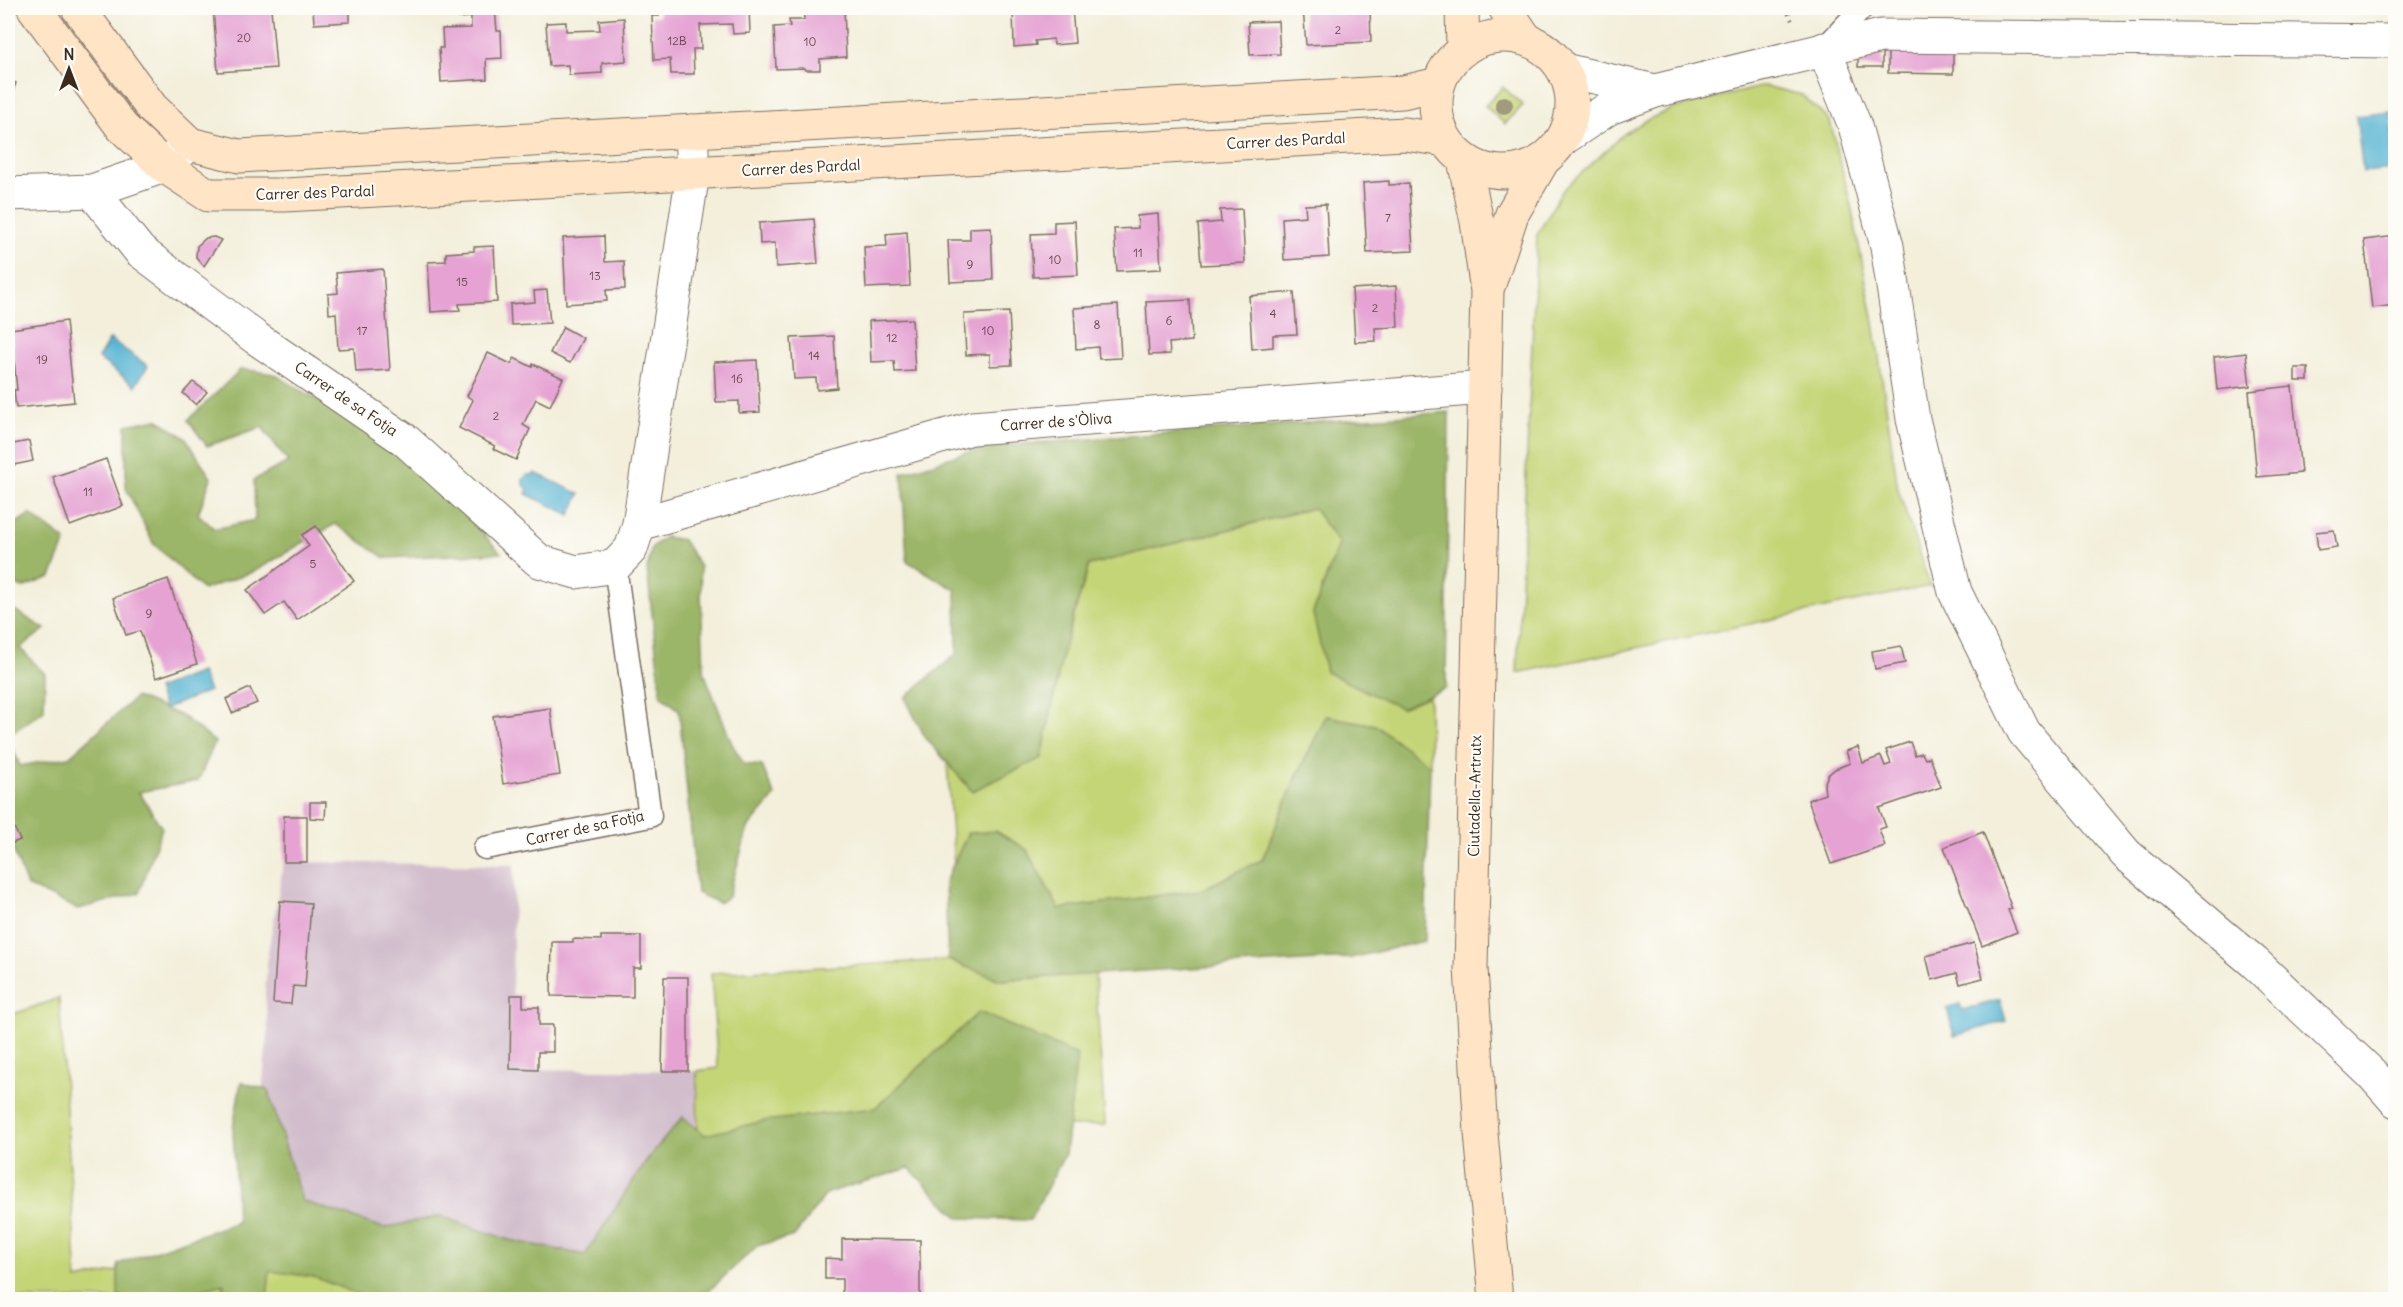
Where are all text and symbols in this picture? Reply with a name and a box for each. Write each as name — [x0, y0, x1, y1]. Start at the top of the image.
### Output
house number: 2 — [1335, 22, 1342, 37]
house number: 20 — [237, 30, 251, 45]
house number: 12B — [667, 33, 687, 48]
house number: 10 — [804, 34, 816, 49]
north arrow — [39, 39, 99, 99]
text: N — [63, 44, 75, 64]
street label: Carrer des Pardal — [1226, 128, 1346, 153]
street label: Carrer des Pardal — [741, 155, 861, 180]
street label: Carrer des Pardal — [255, 181, 375, 204]
house number: 7 — [1385, 210, 1391, 225]
house number: 11 — [1133, 245, 1143, 260]
house number: 10 — [1049, 252, 1061, 267]
house number: 9 — [967, 257, 974, 272]
house number: 13 — [589, 268, 601, 283]
house number: 15 — [456, 274, 468, 289]
house number: 2 — [1372, 300, 1379, 315]
house number: 4 — [1270, 306, 1277, 321]
house number: 6 — [1166, 313, 1173, 328]
house number: 8 — [1094, 317, 1101, 332]
house number: 17 — [357, 323, 367, 338]
house number: 10 — [982, 323, 994, 338]
house number: 12 — [886, 330, 898, 345]
house number: 14 — [808, 348, 820, 363]
house number: 19 — [36, 352, 48, 367]
street label: Carrer de sa Fotja — [291, 357, 402, 440]
house number: 16 — [731, 371, 743, 386]
street label: Carrer de s'Òliva — [999, 407, 1113, 435]
house number: 2 — [493, 408, 500, 423]
house number: 11 — [83, 484, 93, 499]
house number: 5 — [310, 556, 317, 571]
house number: 9 — [146, 606, 153, 621]
street label: Ciutadella-Artrutx — [1464, 734, 1485, 857]
street label: Carrer de sa Fotja — [524, 806, 646, 849]

